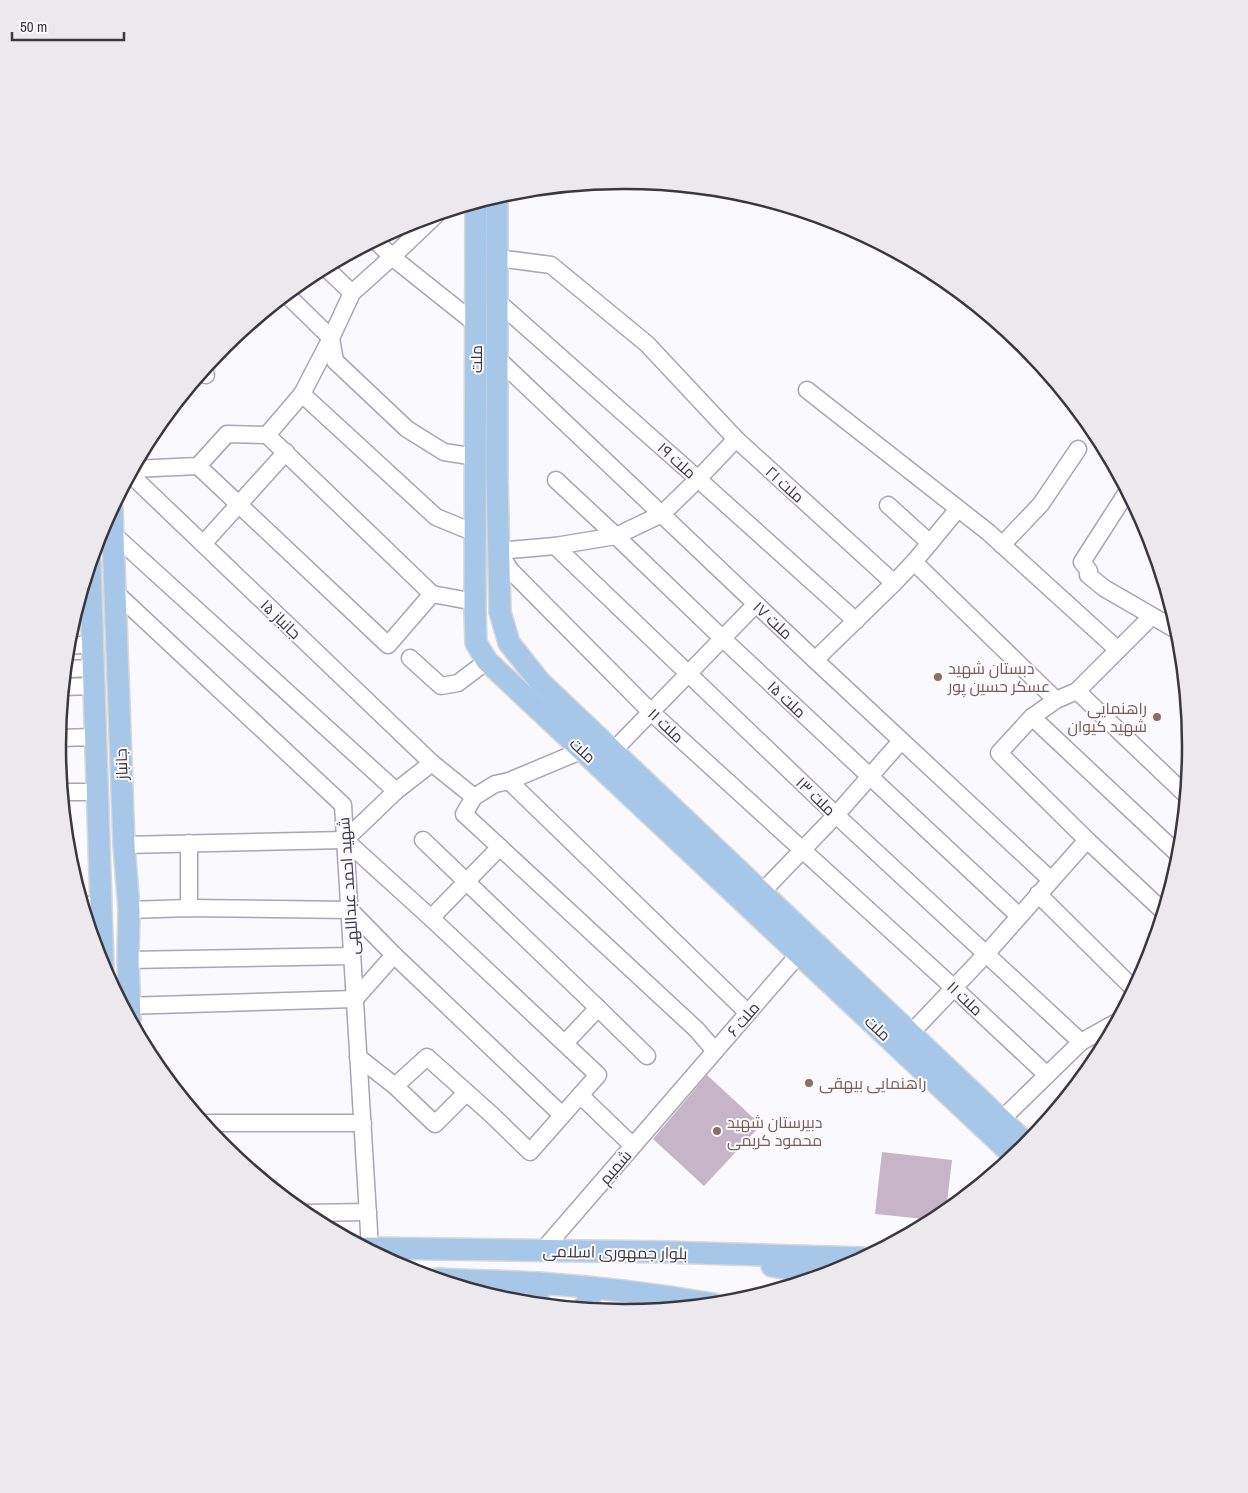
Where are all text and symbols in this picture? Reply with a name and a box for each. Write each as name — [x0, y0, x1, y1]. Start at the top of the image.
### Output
scale bar — [12, 10, 125, 42]
text: 50 m — [20, 16, 47, 37]
street label: ملت — [465, 345, 487, 373]
street label: ملت ۱۹ — [653, 437, 701, 483]
street label: ملت ۲۱ — [761, 461, 809, 507]
street label: جانباز ۱۵ — [256, 594, 306, 644]
street label: ملت ۱۷ — [748, 596, 798, 644]
place label: دبستان شهید عسکر حسین پور — [947, 657, 1050, 698]
marker: دبستان شهید عسکر حسین پور — [932, 671, 944, 683]
street label: ملت ۱۵ — [763, 675, 811, 723]
place label: راهنمایی شهید کیوان — [1067, 697, 1147, 737]
street label: ملت ۱۱ — [643, 703, 689, 747]
marker: راهنمایی شهید کیوان — [1151, 711, 1163, 723]
street label: ملت — [565, 732, 601, 768]
street label: جانباز — [109, 748, 133, 781]
street label: ملت ۱۳ — [791, 772, 841, 820]
street label: شهید احمد عبداللهی — [332, 816, 364, 956]
street label: ملت ۱۱ — [942, 976, 988, 1020]
street label: ملت ۶ — [722, 997, 764, 1041]
street label: ملت — [860, 1010, 896, 1046]
place label: راهنمایی بیهقی — [819, 1072, 926, 1094]
marker: راهنمایی بیهقی — [803, 1077, 815, 1089]
place label: دبیرستان شهید محمود کریمی — [727, 1111, 823, 1151]
marker: دبیرستان شهید محمود کریمی — [711, 1125, 723, 1137]
street label: شمیم — [594, 1145, 637, 1190]
street label: بلوار جمهوری اسلامی — [542, 1240, 688, 1264]

